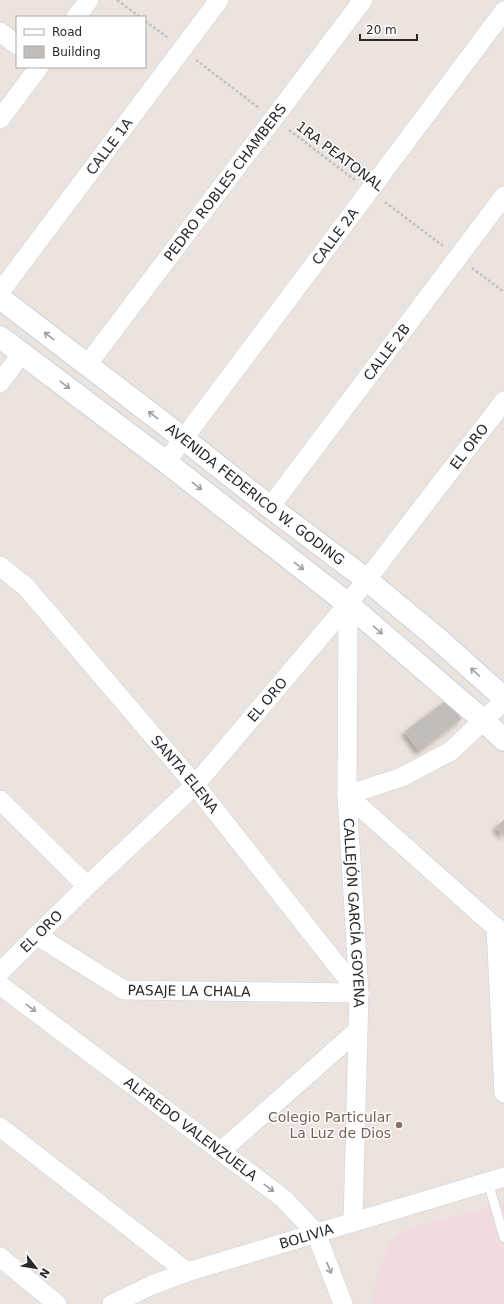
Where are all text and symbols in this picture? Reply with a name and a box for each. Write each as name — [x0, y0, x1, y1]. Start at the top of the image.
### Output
legend — [16, 16, 146, 68]
scale bar — [360, 16, 417, 42]
text: 20 m — [366, 23, 397, 37]
text: Road — [52, 25, 82, 39]
text: Building — [52, 45, 101, 59]
street label: PEDRO ROBLES CHAMBERS — [161, 101, 290, 264]
street label: CALLE 1A — [83, 115, 136, 178]
street label: 1RA PEATONAL — [293, 118, 387, 194]
street label: CALLE 2A — [309, 204, 362, 268]
street label: CALLE 2B — [360, 320, 413, 383]
one-way arrow — [44, 332, 55, 340]
one-way arrow — [59, 381, 70, 390]
one-way arrow — [147, 411, 158, 419]
street label: AVENIDA FEDERICO W. GODING — [163, 420, 348, 568]
street label: EL ORO — [447, 421, 492, 472]
one-way arrow — [192, 481, 203, 490]
one-way arrow — [294, 562, 305, 570]
one-way arrow — [373, 625, 383, 634]
one-way arrow — [470, 667, 480, 676]
street label: EL ORO — [244, 674, 290, 725]
street label: SANTA ELENA — [148, 732, 222, 817]
street label: CALLEJÓN GARCÍA GOYENA — [340, 817, 367, 1008]
street label: EL ORO — [17, 907, 66, 956]
street label: PASAJE LA CHALA — [128, 982, 251, 1000]
one-way arrow — [26, 1004, 37, 1013]
street label: ALFREDO VALENZUELA — [121, 1074, 261, 1184]
place label: Colegio Particular La Luz de Dios — [268, 1109, 391, 1141]
marker: Colegio Particular La Luz de Dios — [394, 1120, 404, 1130]
one-way arrow — [264, 1183, 275, 1192]
street label: BOLIVIA — [277, 1221, 335, 1252]
north arrow — [16, 1248, 56, 1288]
one-way arrow — [326, 1262, 334, 1274]
text: N — [36, 1266, 52, 1280]

